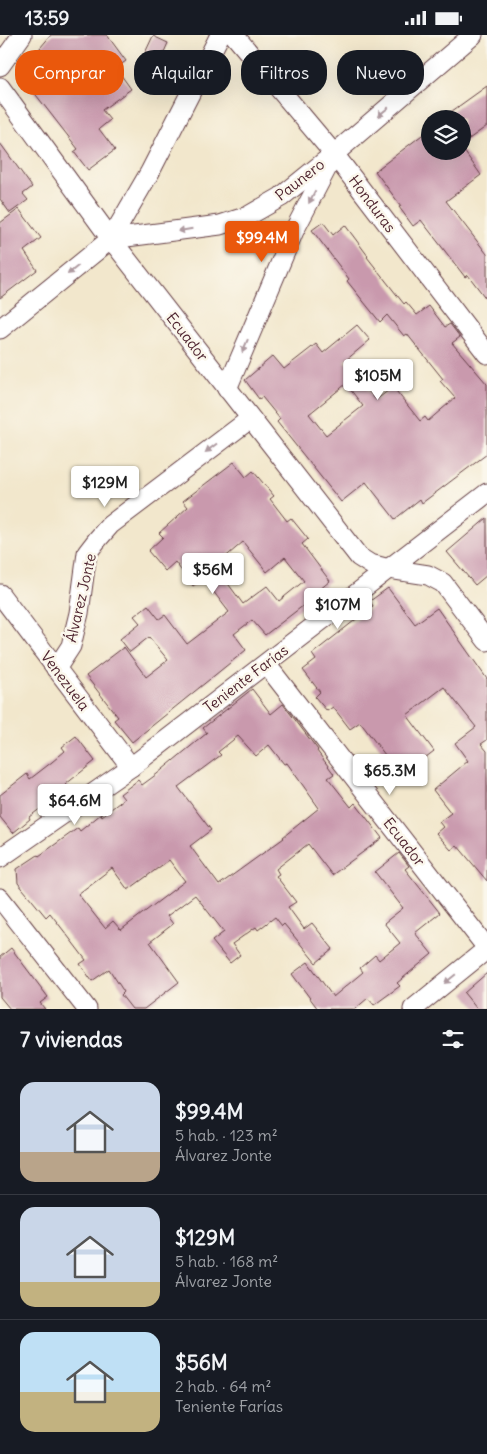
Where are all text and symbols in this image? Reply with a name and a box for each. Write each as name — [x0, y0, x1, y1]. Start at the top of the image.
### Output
text: 13:59 — [25, 6, 69, 30]
chip: Comprar — [15, 50, 124, 95]
chip: Alquilar — [134, 50, 231, 95]
chip: Filtros — [241, 50, 327, 95]
chip: Nuevo — [337, 50, 424, 95]
one-way arrow — [377, 106, 389, 117]
map controls — [421, 110, 471, 160]
button: layers — [421, 110, 471, 160]
street label: Paunero — [271, 155, 328, 205]
street label: Honduras — [345, 171, 400, 236]
one-way arrow — [308, 190, 316, 205]
pin: $99.4M — [221, 221, 303, 263]
one-way arrow — [176, 227, 192, 235]
text: $99.4M — [236, 227, 288, 247]
one-way arrow — [67, 264, 80, 275]
street label: Ecuador — [162, 308, 212, 365]
one-way arrow — [241, 339, 249, 353]
pin: $105M — [343, 359, 413, 401]
text: $105M — [354, 365, 402, 385]
one-way arrow — [204, 443, 218, 453]
pin: $129M — [70, 465, 140, 508]
text: $129M — [82, 472, 128, 492]
street label: Álvarez Jonte — [61, 552, 100, 644]
pin: $56M — [183, 553, 243, 595]
text: $56M — [193, 559, 233, 579]
pin: $107M — [303, 587, 373, 630]
text: $107M — [315, 594, 361, 614]
street label: Teniente Farías — [200, 640, 292, 717]
street label: Venezuela — [37, 647, 94, 715]
pin: $65.3M — [349, 753, 431, 796]
text: $65.3M — [364, 760, 416, 780]
pin: $64.6M — [34, 783, 116, 826]
text: $64.6M — [49, 790, 101, 810]
street label: Ecuador — [379, 813, 429, 870]
one-way arrow — [444, 974, 457, 985]
icon: filters — [439, 1025, 467, 1053]
text: 7 viviendas — [20, 1026, 122, 1053]
text: $99.4M — [175, 1098, 243, 1125]
icon: home — [60, 1102, 120, 1162]
text: 5 hab. · 123 m² — [175, 1125, 278, 1145]
text: Álvarez Jonte — [175, 1145, 272, 1165]
text: $129M — [175, 1224, 235, 1251]
icon: home — [60, 1227, 120, 1287]
text: 5 hab. · 168 m² — [175, 1251, 278, 1271]
text: Álvarez Jonte — [175, 1271, 272, 1291]
text: $56M — [175, 1349, 228, 1376]
icon: home — [60, 1352, 120, 1412]
text: 2 hab. · 64 m² — [175, 1376, 272, 1396]
text: Teniente Farías — [175, 1396, 283, 1416]

